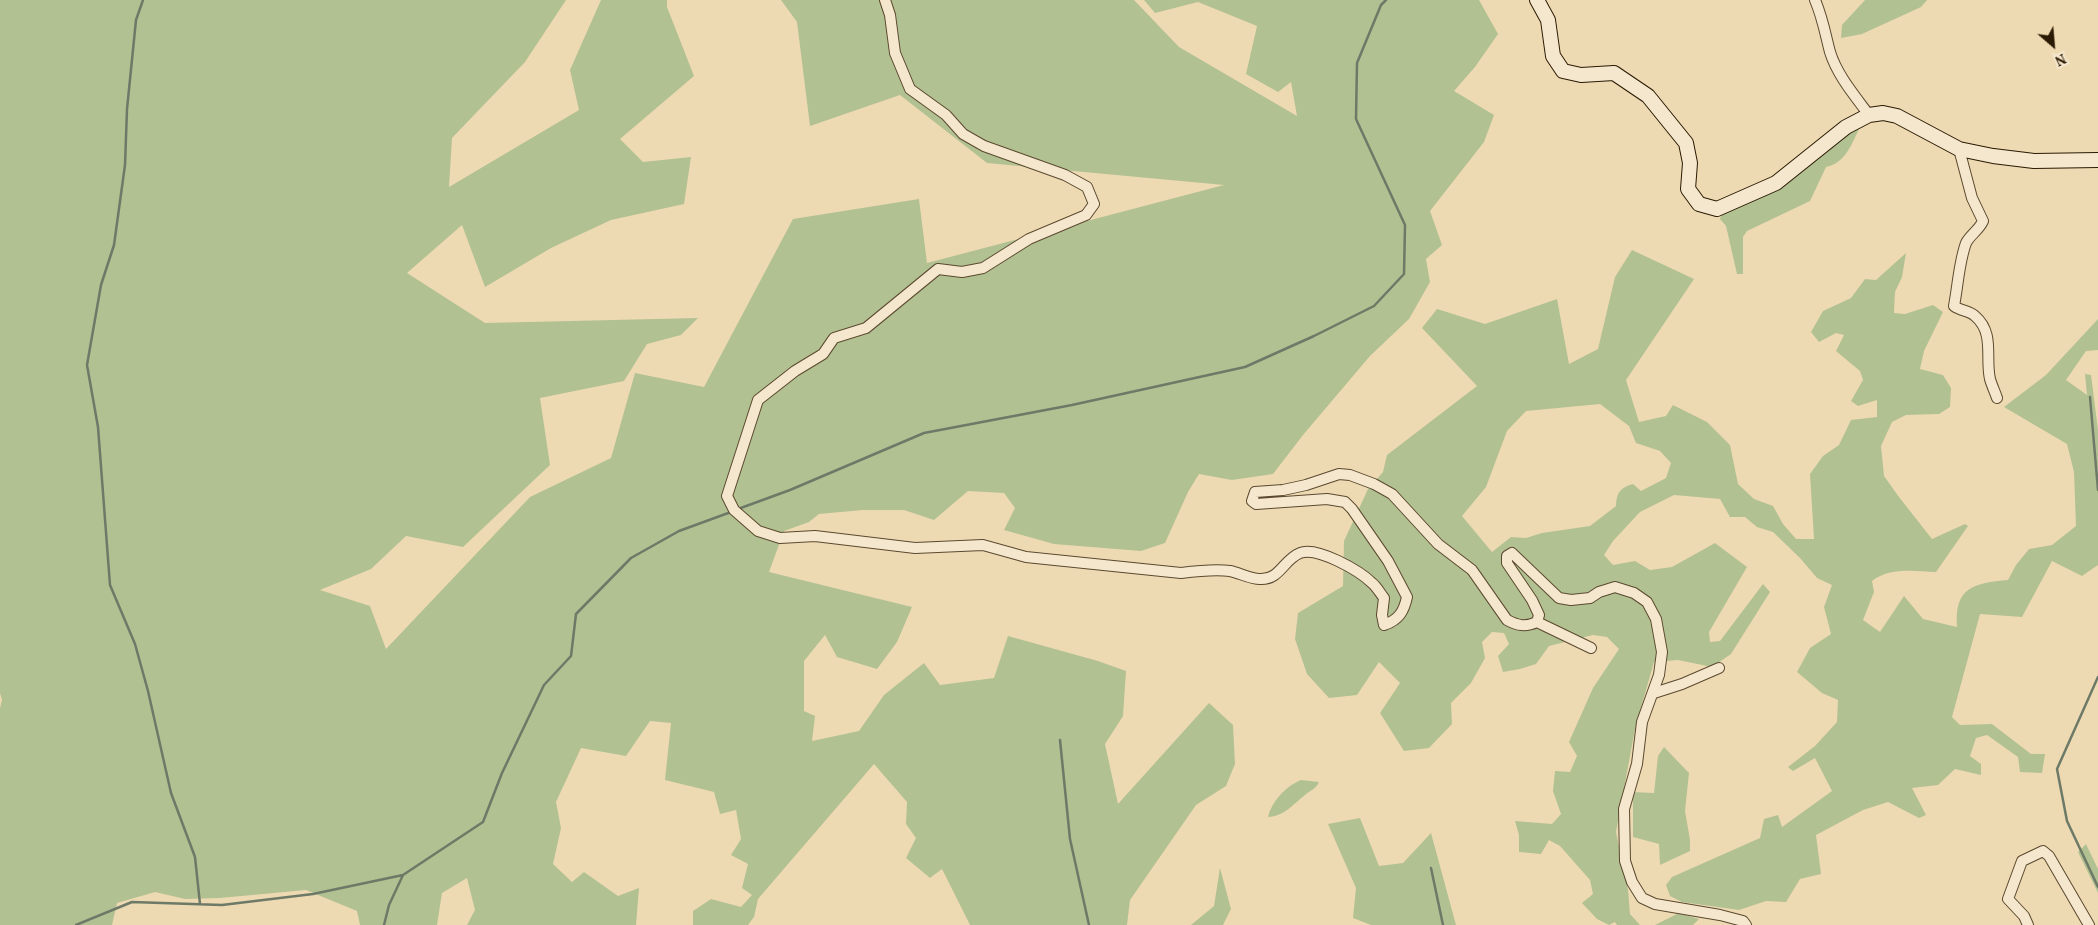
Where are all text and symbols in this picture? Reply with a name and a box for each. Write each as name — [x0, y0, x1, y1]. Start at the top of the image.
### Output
north arrow — [2028, 20, 2078, 70]
text: N — [2051, 48, 2069, 70]

